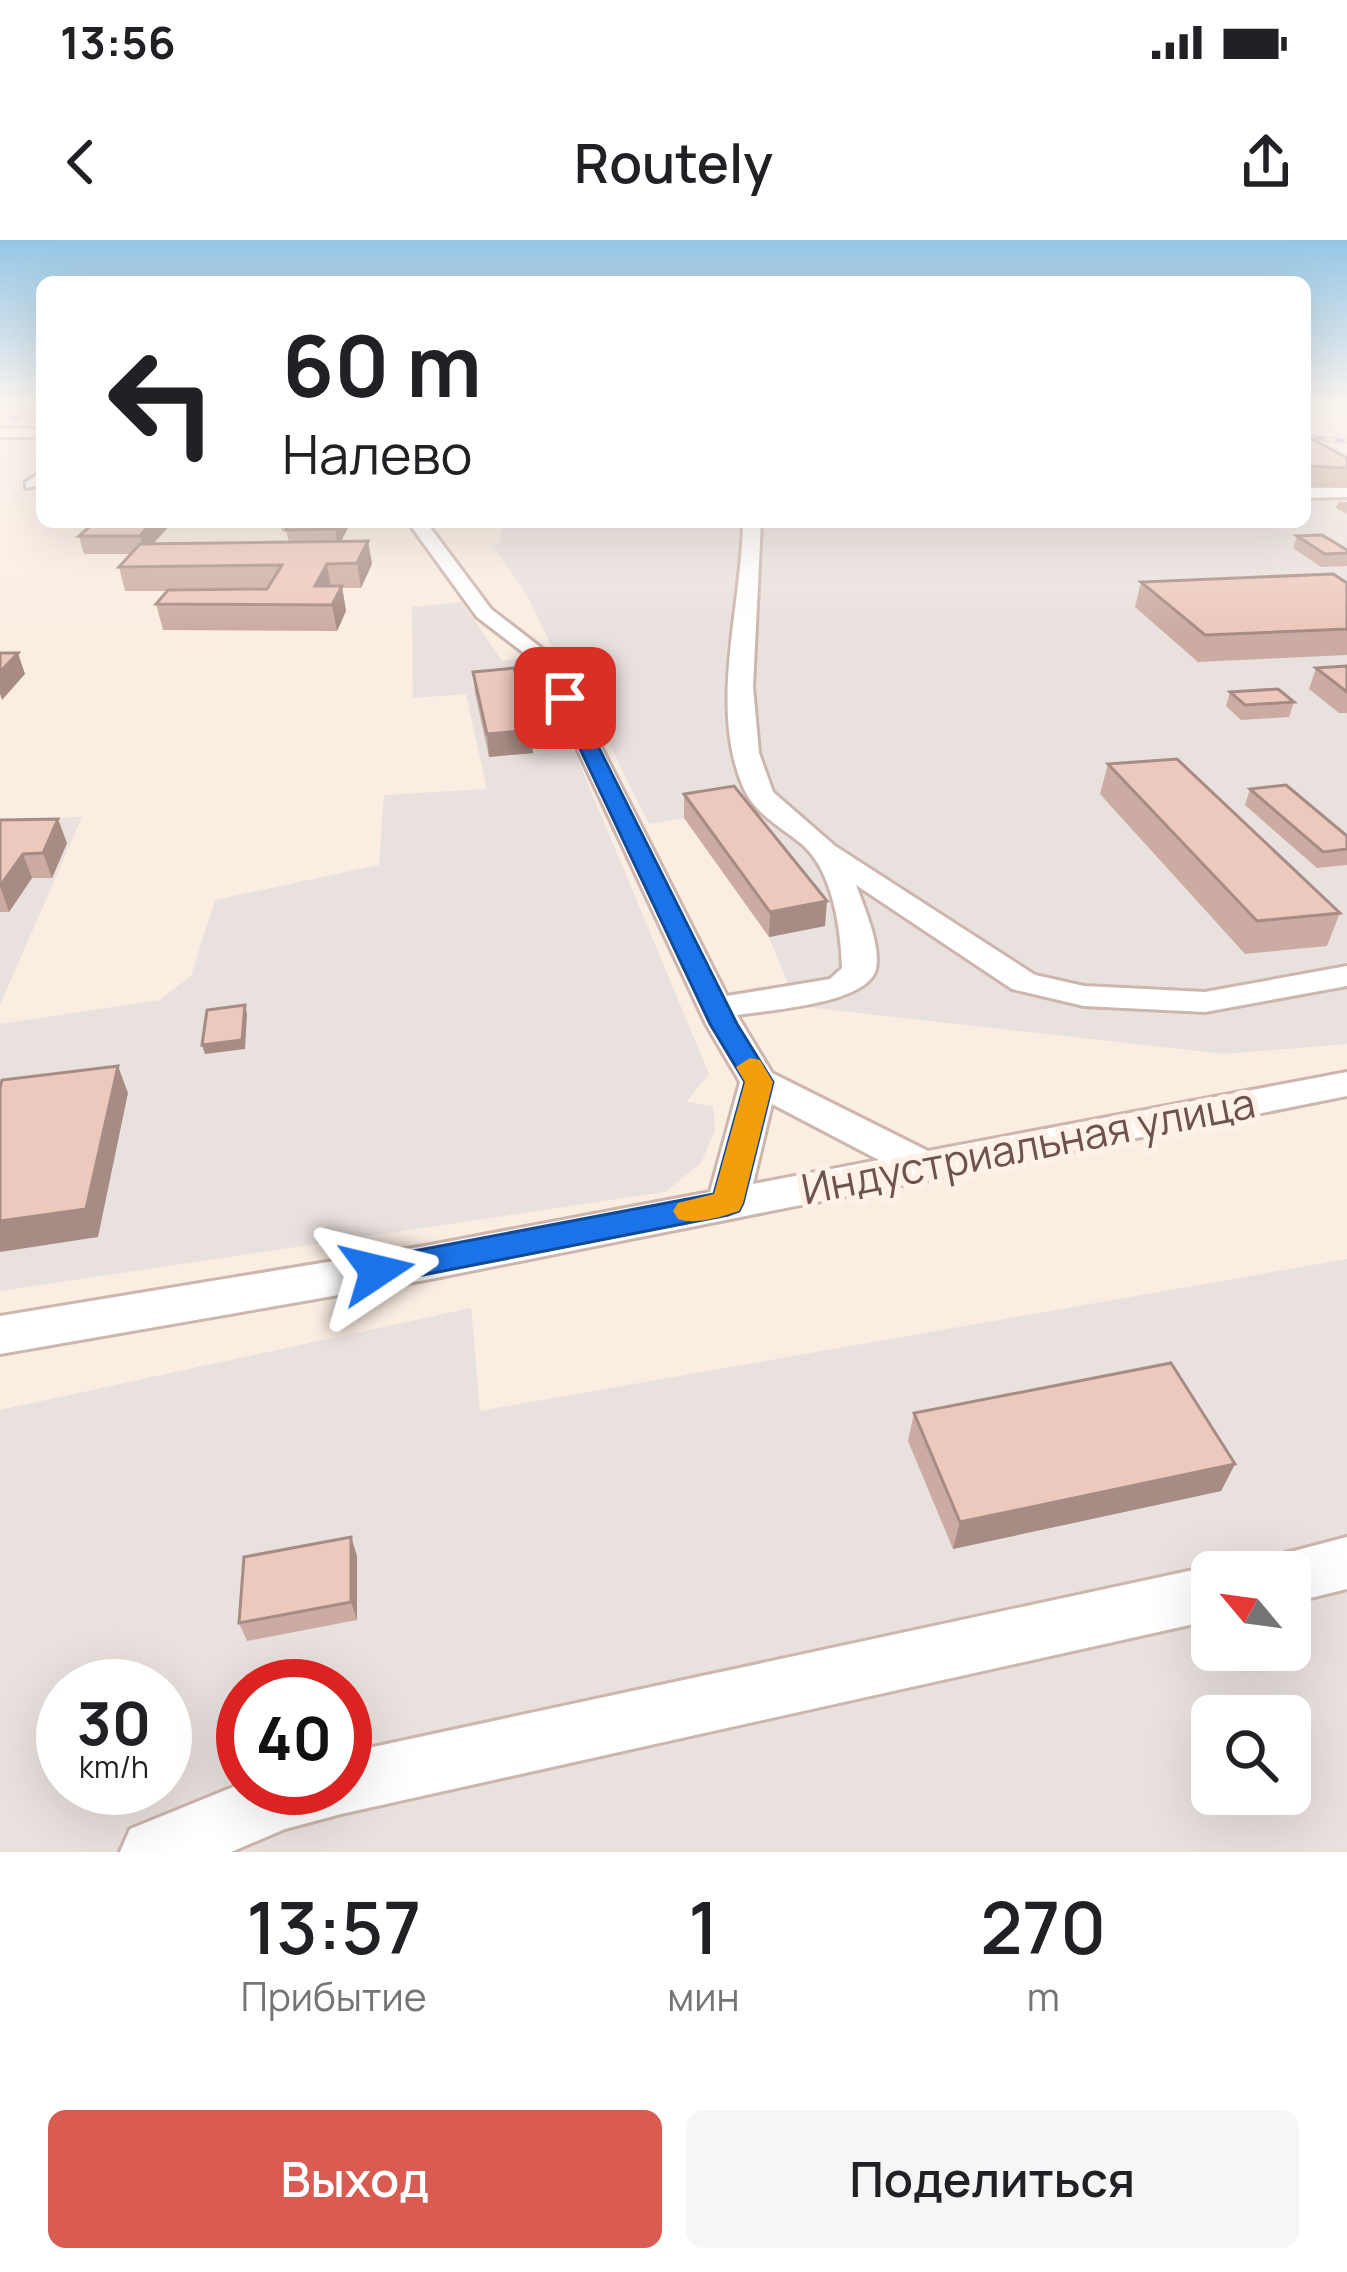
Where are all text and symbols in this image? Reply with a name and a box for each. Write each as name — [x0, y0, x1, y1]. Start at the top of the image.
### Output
text: 13:56 — [60, 11, 176, 73]
text: Routely — [574, 125, 773, 199]
icon: back — [48, 129, 114, 195]
icon: share — [1233, 129, 1299, 195]
text: 60 m — [282, 307, 482, 422]
icon: left — [84, 324, 240, 480]
text: Налево — [282, 416, 472, 490]
pin — [514, 647, 616, 749]
icon: arrive — [532, 665, 598, 731]
street label: Индустриальная улица — [796, 1073, 1260, 1217]
position arrow — [314, 1208, 440, 1334]
north arrow — [1191, 1551, 1311, 1671]
map controls — [1191, 1551, 1311, 1815]
speed limit sign: 40 — [216, 1659, 372, 1815]
text: 30 — [77, 1681, 151, 1763]
button: search — [1191, 1695, 1311, 1815]
text: km/h — [79, 1746, 149, 1787]
text: 13:57 — [246, 1877, 421, 1976]
text: 1 — [688, 1877, 719, 1976]
text: 270 — [980, 1877, 1106, 1976]
text: Прибытие — [241, 1969, 427, 2023]
text: мин — [667, 1969, 739, 2023]
text: m — [1027, 1969, 1060, 2023]
button: Выход — [48, 2110, 662, 2248]
button: Поделиться — [686, 2110, 1299, 2248]

